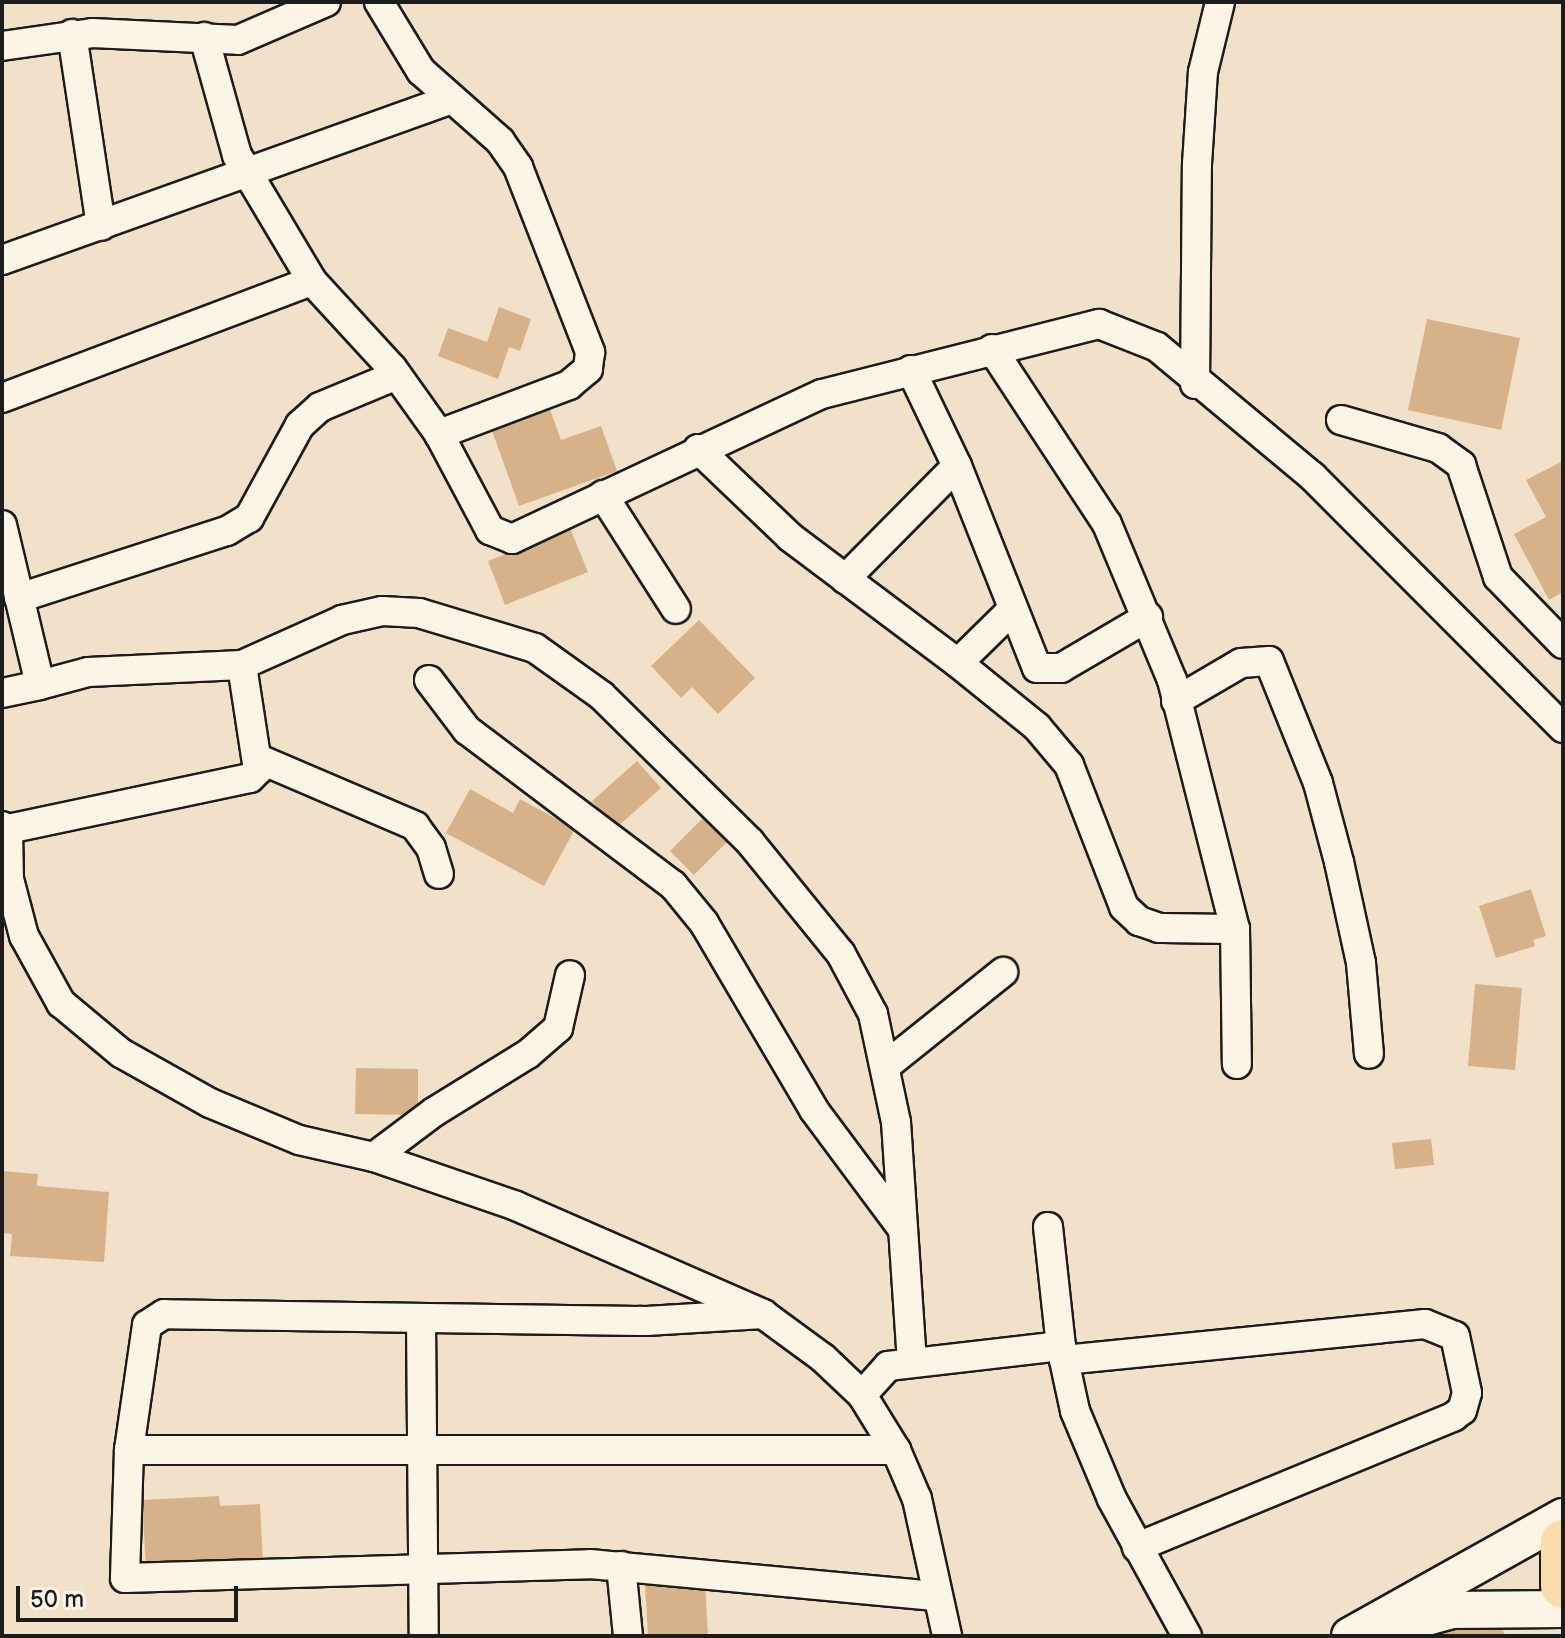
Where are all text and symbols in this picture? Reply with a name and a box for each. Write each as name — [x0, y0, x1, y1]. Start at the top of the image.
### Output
scale bar — [20, 1570, 242, 1620]
text: 50 m — [30, 1585, 84, 1614]

